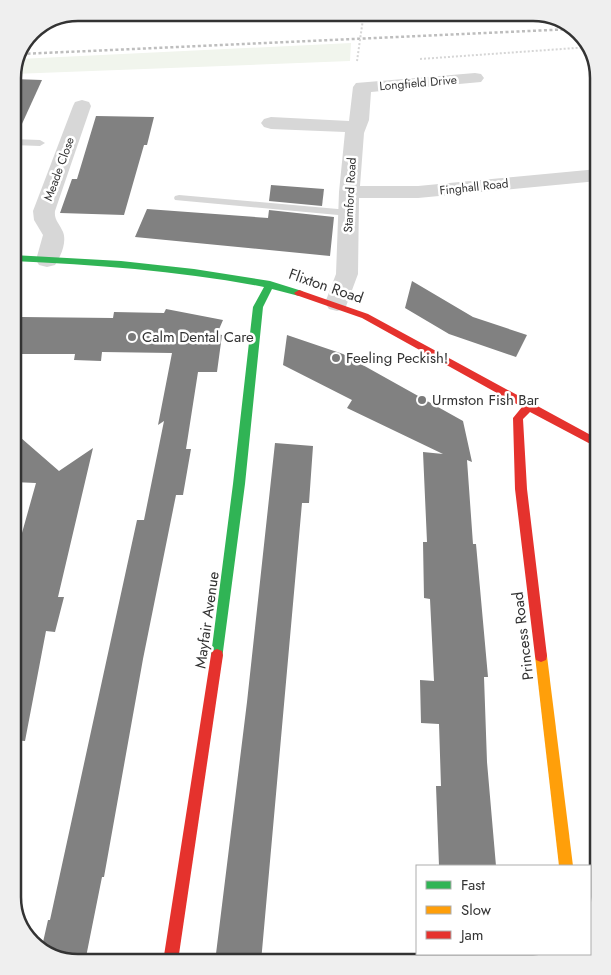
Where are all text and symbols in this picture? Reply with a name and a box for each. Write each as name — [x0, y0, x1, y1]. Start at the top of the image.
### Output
street label: Longfield Drive — [379, 71, 457, 95]
street label: Meade Close — [39, 135, 79, 203]
street label: Stamford Road — [339, 157, 361, 233]
street label: Finghall Road — [439, 174, 509, 200]
street label: Flixton Road — [286, 263, 366, 309]
place label: Calm Dental Care — [142, 326, 254, 348]
marker: Calm Dental Care — [126, 331, 138, 343]
place label: Feeling Peckish! — [346, 347, 448, 369]
marker: Feeling Peckish! — [330, 352, 342, 364]
place label: Urmston Fish Bar — [432, 389, 540, 411]
marker: Urmston Fish Bar — [416, 394, 428, 406]
street label: Mayfair Avenue — [189, 570, 225, 670]
street label: Princess Road — [507, 591, 539, 681]
legend — [416, 865, 591, 955]
text: Fast — [461, 874, 485, 896]
text: Slow — [461, 899, 492, 921]
text: Jam — [459, 924, 484, 946]

